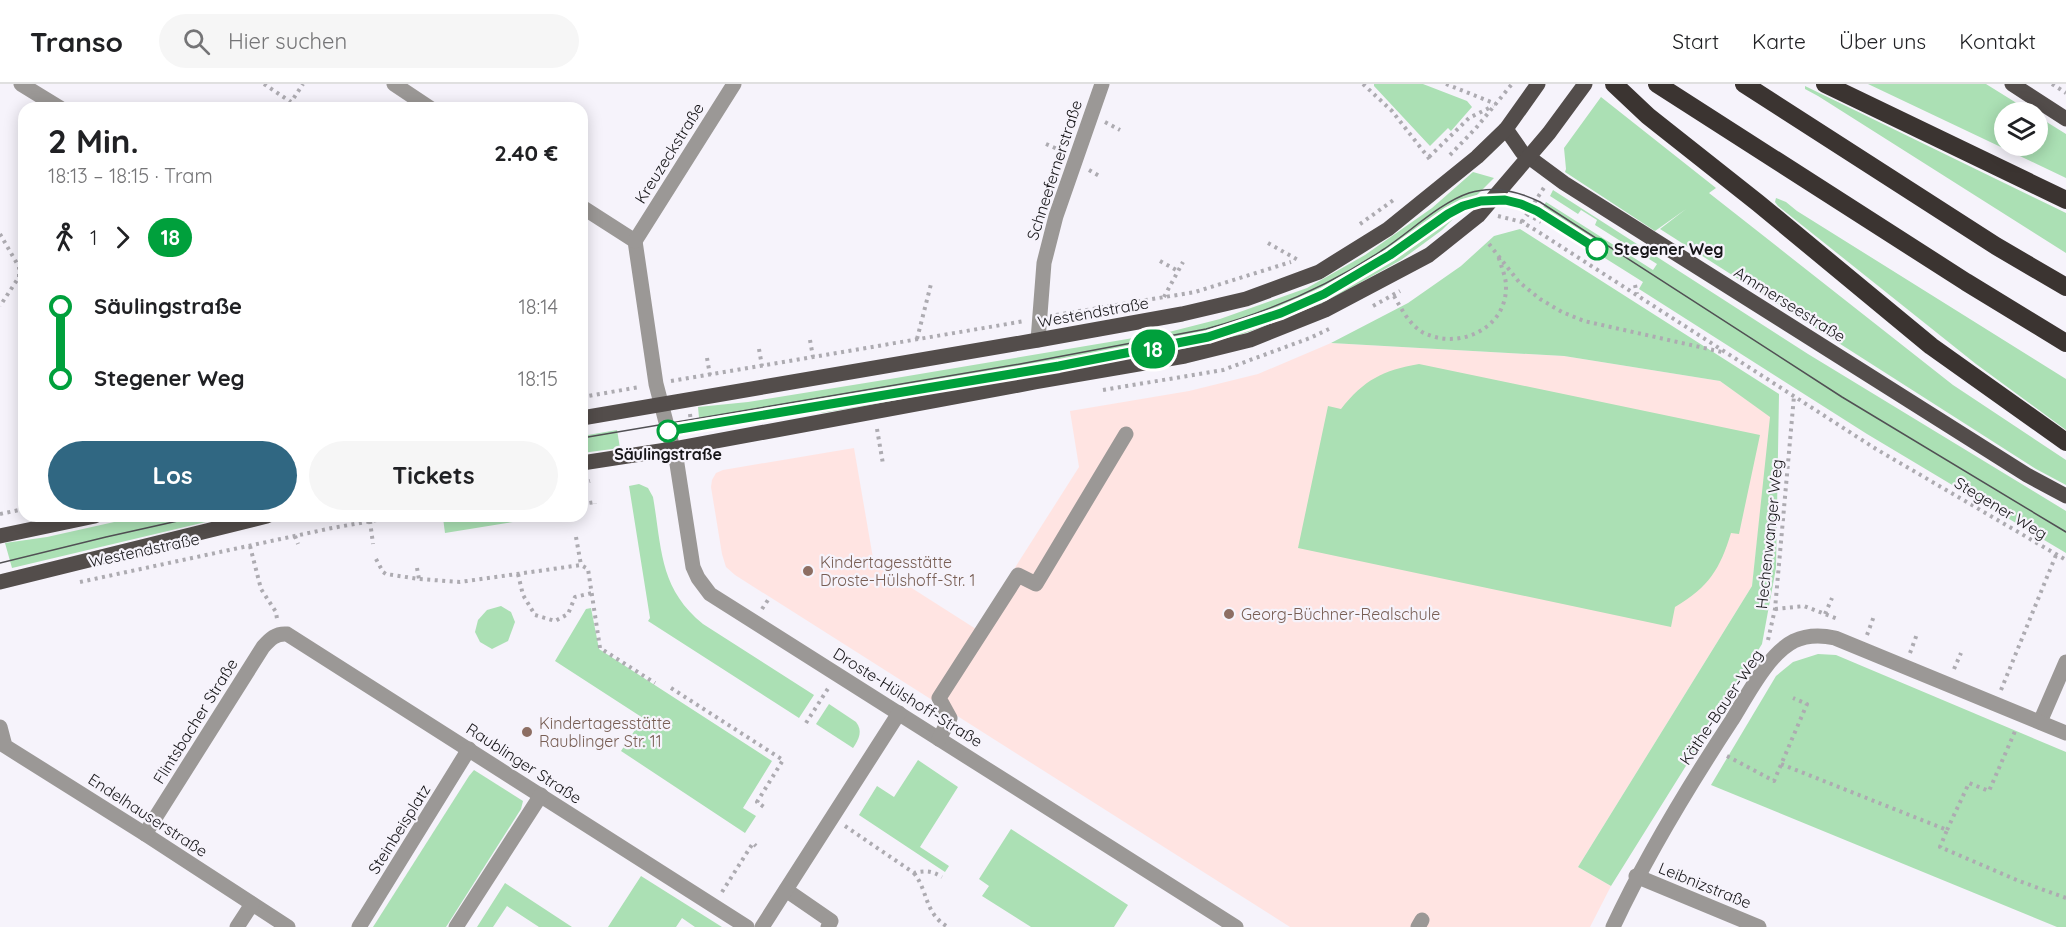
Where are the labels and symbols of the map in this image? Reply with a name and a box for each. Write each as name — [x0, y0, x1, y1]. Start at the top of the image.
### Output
street label: Schneefernerstraße — [1022, 98, 1086, 242]
street label: Kreuzeckstraße — [630, 99, 708, 207]
marker: Stegener Weg — [1586, 238, 1608, 260]
place label: Stegener Weg — [1614, 239, 1724, 259]
street label: Ammerseestraße — [1731, 262, 1849, 346]
street label: Westendstraße — [1036, 292, 1150, 332]
line badge: 18 — [1126, 330, 1180, 368]
marker: Säulingstraße — [657, 420, 679, 442]
place label: Säulingstraße — [614, 444, 722, 464]
street label: Hechenwanger Weg — [1751, 458, 1787, 610]
street label: Stegener Weg — [1951, 472, 2051, 544]
street label: Westendstraße — [87, 529, 201, 571]
place label: Kindertagesstätte Droste-Hülshoff-Str. 1 — [820, 552, 976, 590]
marker: Kindertagesstätte Droste-Hülshoff-Str. 1 — [801, 564, 815, 578]
place label: Georg-Büchner-Realschule — [1241, 604, 1440, 624]
marker: Georg-Büchner-Realschule — [1222, 607, 1236, 621]
street label: Droste-Hülshoff-Straße — [830, 643, 986, 751]
street label: Käthe-Bauer-Weg — [1675, 645, 1767, 769]
street label: Flintsbacher Straße — [148, 655, 242, 787]
place label: Kindertagesstätte Raublinger Str. 11 — [539, 713, 671, 751]
street label: Raublinger Straße — [463, 718, 585, 808]
marker: Kindertagesstätte Raublinger Str. 11 — [520, 725, 534, 739]
street label: Endelhauserstraße — [84, 769, 212, 861]
street label: Steinbeisplatz — [364, 781, 434, 877]
street label: Leibnizstraße — [1656, 857, 1754, 913]

